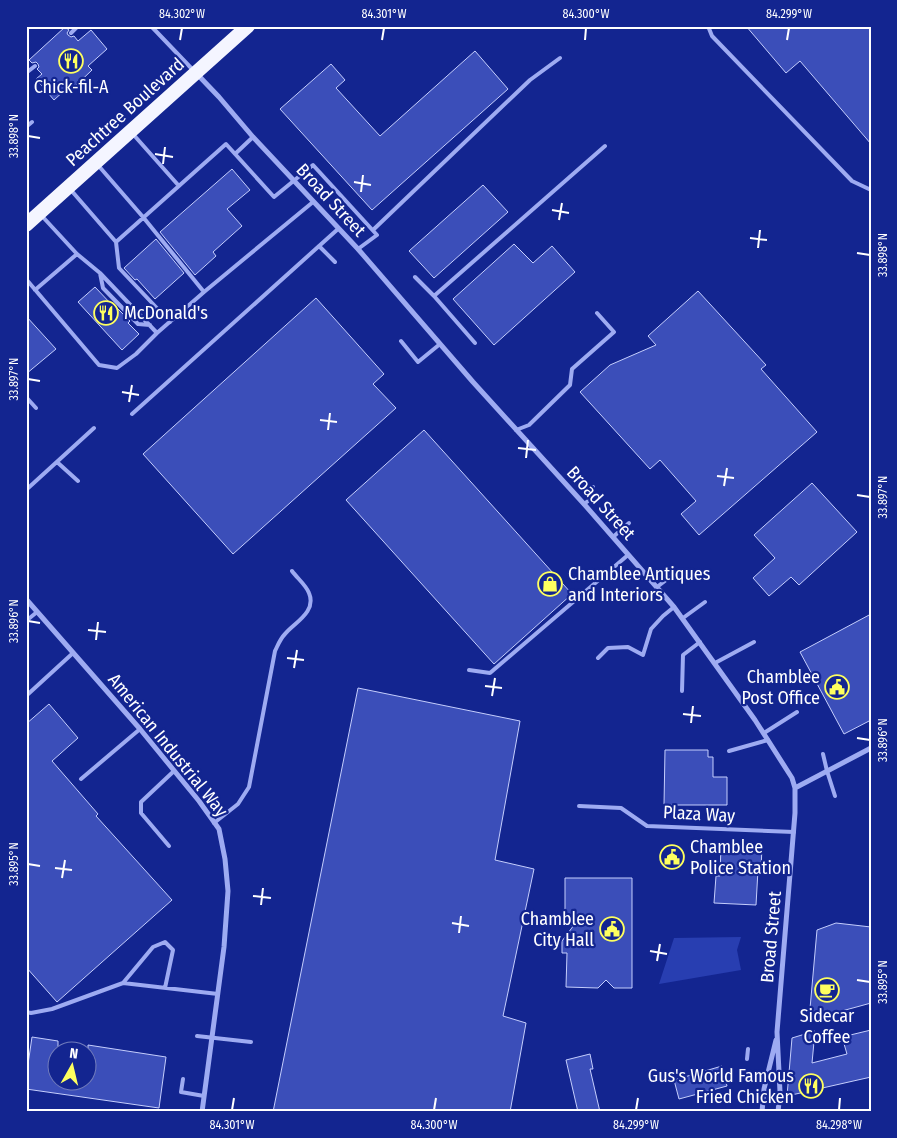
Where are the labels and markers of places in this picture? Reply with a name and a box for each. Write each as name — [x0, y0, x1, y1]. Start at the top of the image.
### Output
restaurant icon: Chick-fil-A — [58, 48, 84, 74]
place label: Chick-fil-A — [34, 76, 109, 98]
restaurant icon: McDonald's — [93, 300, 119, 326]
place label: McDonald's — [124, 302, 208, 324]
place label: Chamblee Antiques and Interiors — [568, 563, 711, 606]
shop icon: Chamblee Antiques and Interiors — [537, 571, 563, 597]
place label: Chamblee Post Office — [741, 666, 820, 709]
public building icon: Chamblee Post Office — [824, 674, 850, 700]
place label: Chamblee Police Station — [690, 836, 791, 879]
public building icon: Chamblee Police Station — [659, 844, 685, 870]
place label: Chamblee City Hall — [521, 908, 594, 951]
public building icon: Chamblee City Hall — [599, 916, 625, 942]
cafe icon: Sidecar Coffee — [814, 977, 840, 1003]
place label: Sidecar Coffee — [800, 1005, 855, 1048]
place label: Gus's World Famous Fried Chicken — [648, 1065, 794, 1108]
restaurant icon: Gus's World Famous Fried Chicken — [798, 1073, 824, 1099]

